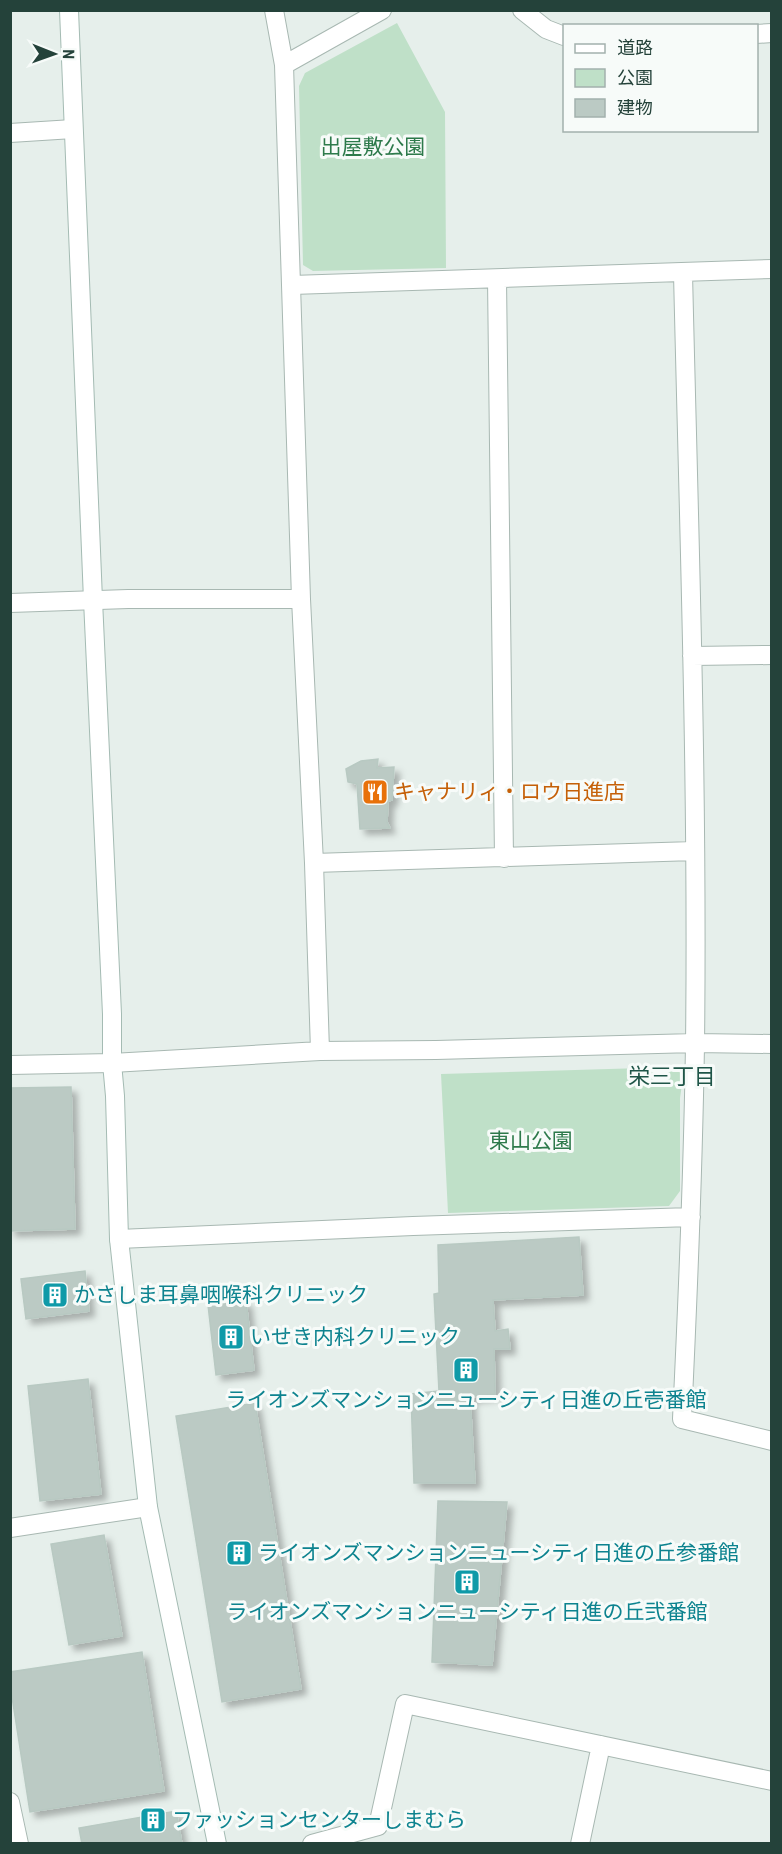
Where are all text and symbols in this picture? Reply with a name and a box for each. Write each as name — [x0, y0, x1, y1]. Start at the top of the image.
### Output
north arrow — [24, 24, 84, 84]
legend — [563, 24, 758, 132]
text: 道路 — [617, 37, 653, 58]
text: N — [59, 49, 78, 59]
text: 公園 — [617, 67, 653, 88]
text: 建物 — [617, 97, 653, 118]
park label: 出屋敷公園 — [321, 135, 426, 159]
restaurant icon: キャナリィ・ロウ日進店 — [360, 777, 390, 807]
place label: キャナリィ・ロウ日進店 — [394, 780, 625, 804]
district label: 栄三丁目 — [628, 1064, 716, 1089]
park label: 東山公園 — [489, 1129, 573, 1153]
building icon: かさしま耳鼻咽喉科クリニック — [40, 1280, 70, 1310]
place label: かさしま耳鼻咽喉科クリニック — [74, 1283, 368, 1307]
building icon: いせき内科クリニック — [216, 1322, 246, 1352]
place label: いせき内科クリニック — [250, 1325, 460, 1349]
building icon: ライオンズマンションニューシティ日進の丘壱番館 — [451, 1355, 481, 1385]
place label: ライオンズマンションニューシティ日進の丘壱番館 — [226, 1388, 706, 1412]
building icon: ライオンズマンションニューシティ日進の丘参番館 — [224, 1538, 254, 1568]
place label: ライオンズマンションニューシティ日進の丘参番館 — [258, 1541, 739, 1565]
building icon: ライオンズマンションニューシティ日進の丘弐番館 — [452, 1567, 482, 1597]
place label: ライオンズマンションニューシティ日進の丘弐番館 — [227, 1600, 707, 1624]
building icon: ファッションセンターしまむら — [138, 1805, 168, 1835]
place label: ファッションセンターしまむら — [172, 1808, 466, 1832]

